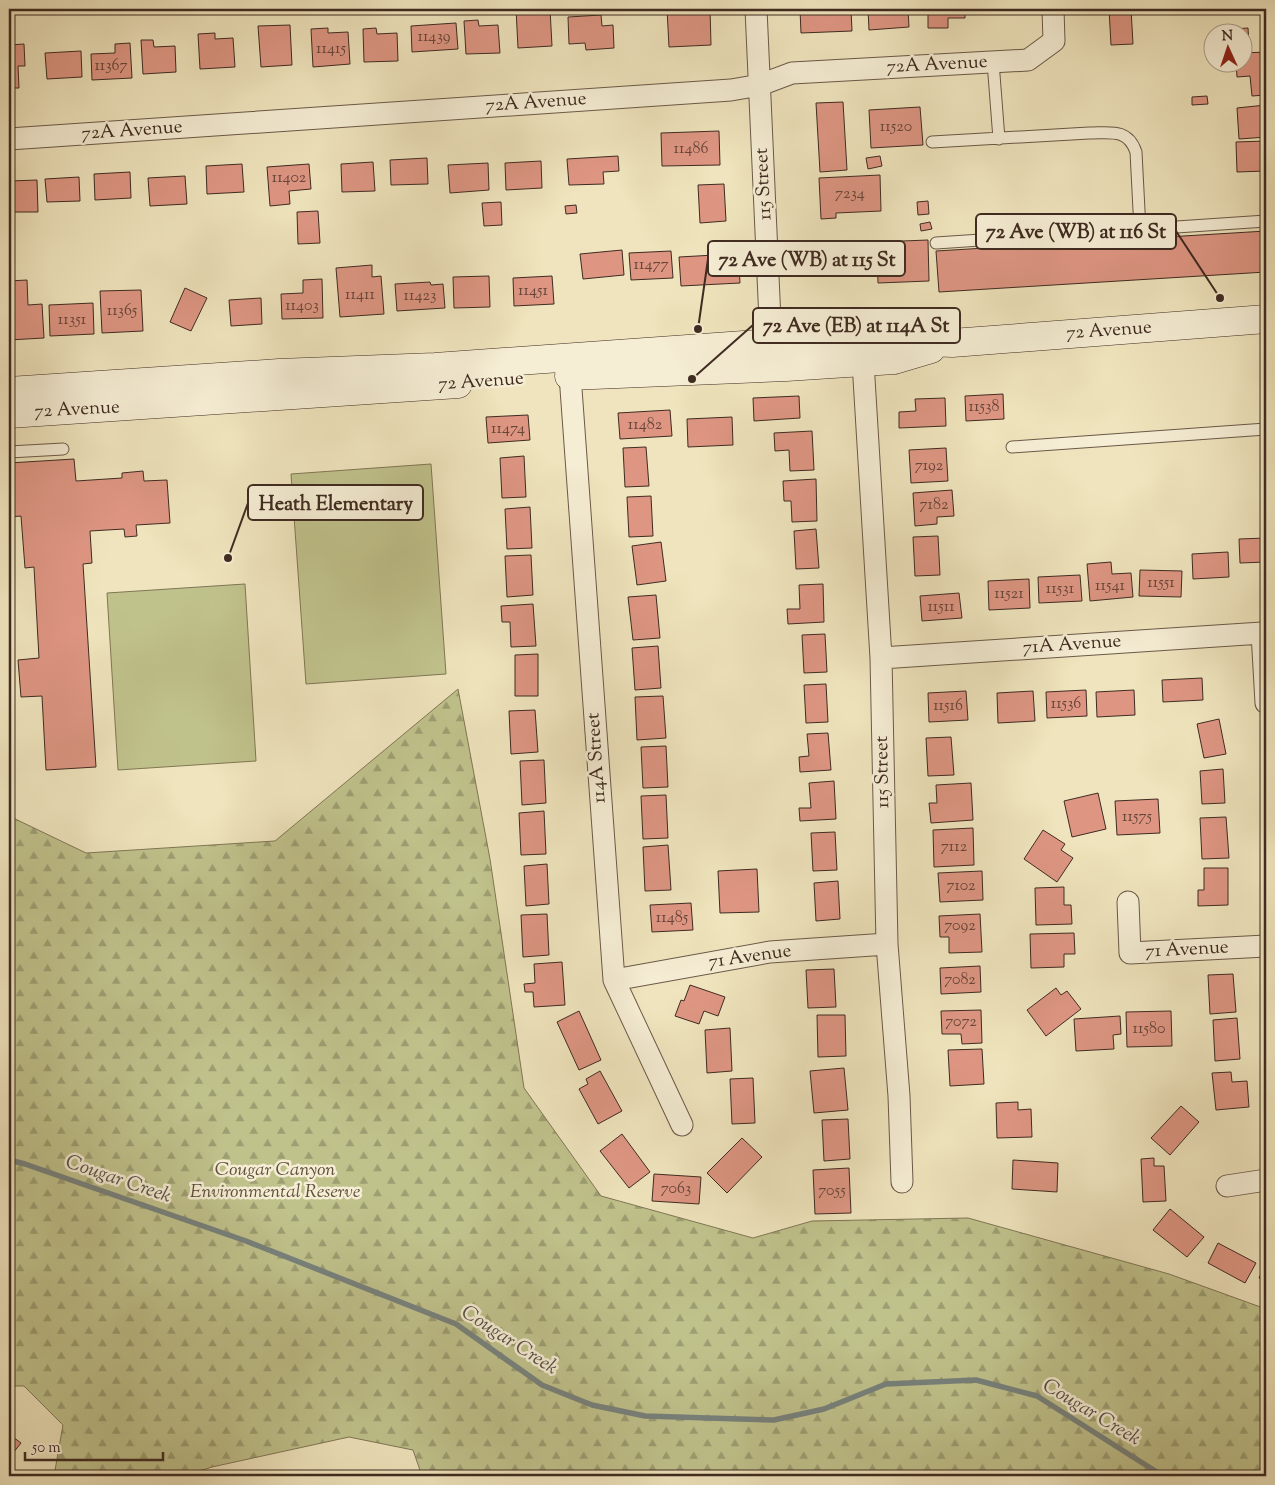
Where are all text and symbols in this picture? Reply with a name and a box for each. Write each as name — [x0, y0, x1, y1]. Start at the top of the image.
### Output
north arrow — [1202, 22, 1252, 72]
house number: 11439 — [417, 26, 451, 49]
text: N — [1221, 27, 1234, 47]
house number: 11415 — [316, 38, 346, 61]
street label: 72A Avenue — [886, 49, 988, 81]
house number: 11367 — [94, 55, 128, 78]
street label: 72A Avenue — [485, 86, 588, 120]
street label: 72A Avenue — [81, 114, 184, 148]
house number: 11520 — [880, 116, 912, 139]
house number: 11486 — [674, 138, 708, 161]
street label: 115 Street — [749, 147, 779, 221]
house number: 11402 — [272, 167, 307, 190]
house number: 7234 — [835, 183, 865, 206]
callout: 72 Ave (WB) at 116 St — [976, 214, 1176, 249]
text: 72 Ave (WB) at 116 St — [986, 219, 1166, 248]
callout: 72 Ave (WB) at 115 St — [708, 241, 905, 276]
text: 72 Ave (WB) at 115 St — [718, 247, 896, 276]
house number: 11477 — [634, 254, 668, 277]
house number: 11451 — [518, 280, 548, 303]
house number: 11411 — [345, 284, 375, 307]
house number: 11423 — [404, 285, 436, 308]
house number: 11403 — [285, 295, 319, 318]
house number: 11365 — [107, 300, 138, 323]
callout: 72 Ave (EB) at 114A St — [753, 308, 960, 343]
house number: 11351 — [58, 309, 87, 332]
text: 72 Ave (EB) at 114A St — [763, 313, 949, 342]
street label: 72 Avenue — [1065, 315, 1153, 347]
street label: 72 Avenue — [437, 366, 525, 398]
street label: 72 Avenue — [33, 394, 121, 426]
house number: 11538 — [969, 396, 999, 419]
house number: 11482 — [628, 414, 663, 437]
house number: 11474 — [491, 418, 525, 441]
house number: 7192 — [915, 455, 944, 478]
callout: Heath Elementary — [248, 485, 423, 520]
text: Heath Elementary — [259, 491, 413, 520]
house number: 7182 — [920, 494, 949, 517]
house number: 11551 — [1147, 572, 1175, 595]
house number: 11541 — [1095, 575, 1125, 598]
house number: 11531 — [1046, 578, 1075, 601]
house number: 11521 — [994, 583, 1024, 606]
house number: 11511 — [927, 596, 955, 619]
street label: 71A Avenue — [1022, 628, 1122, 662]
house number: 11536 — [1051, 693, 1081, 716]
house number: 11516 — [933, 695, 963, 718]
street label: 114A Street — [580, 711, 614, 804]
street label: 115 Street — [869, 735, 897, 808]
house number: 11575 — [1122, 806, 1152, 829]
house number: 7112 — [941, 836, 968, 859]
house number: 7102 — [946, 875, 976, 898]
house number: 11485 — [656, 907, 689, 930]
house number: 7092 — [944, 915, 976, 938]
street label: 71 Avenue — [1145, 934, 1230, 966]
street label: 71 Avenue — [707, 938, 793, 976]
house number: 7082 — [944, 969, 976, 992]
house number: 7072 — [945, 1011, 977, 1034]
house number: 11580 — [1133, 1018, 1165, 1041]
water label: Cougar Creek — [61, 1148, 175, 1212]
park label: Cougar Canyon Environmental Reserve — [190, 1157, 361, 1206]
house number: 7063 — [661, 1178, 691, 1201]
house number: 7055 — [818, 1180, 846, 1203]
water label: Cougar Creek — [455, 1299, 563, 1383]
water label: Cougar Creek — [1036, 1372, 1146, 1454]
scale bar — [25, 1430, 162, 1462]
text: 50 m — [31, 1438, 61, 1459]

